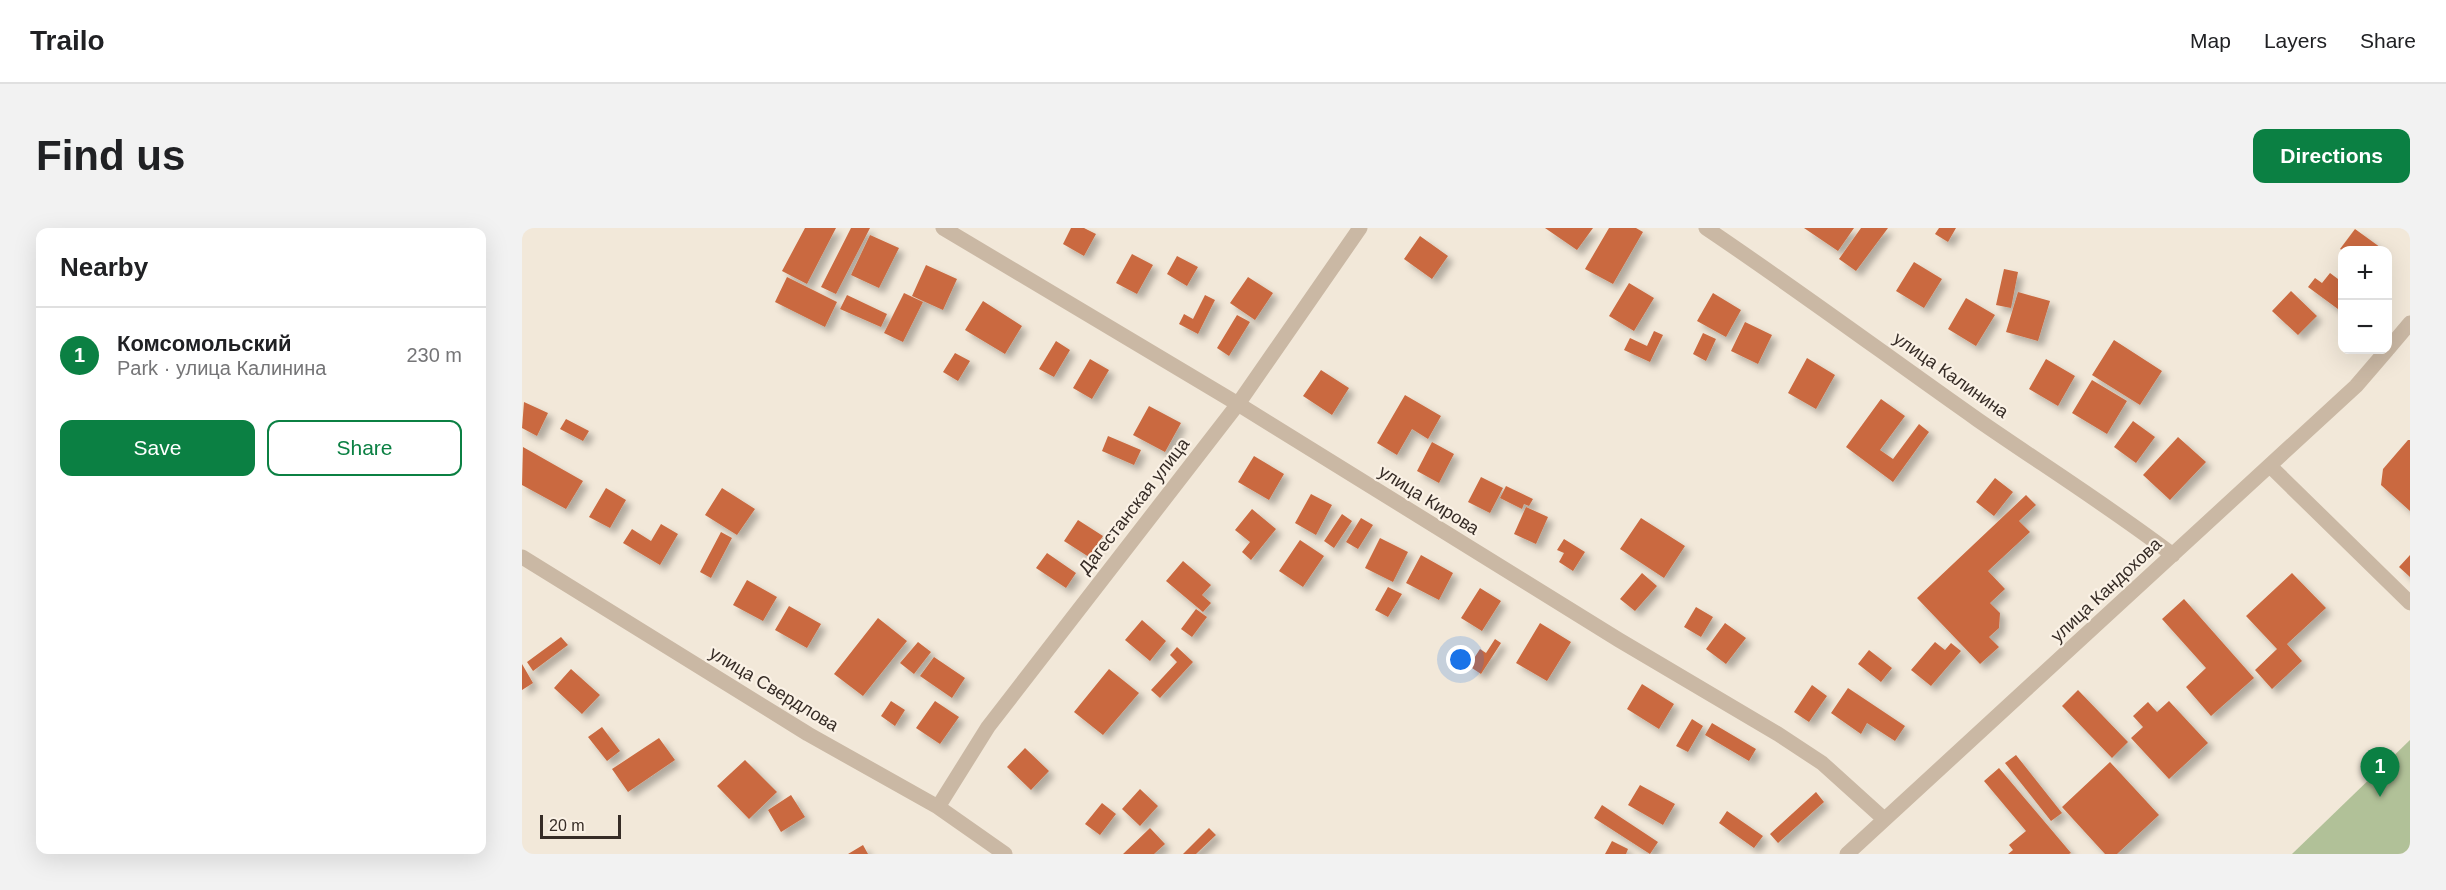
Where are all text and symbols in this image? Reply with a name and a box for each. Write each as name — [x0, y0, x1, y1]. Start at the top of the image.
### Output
text: Trailo — [30, 25, 105, 56]
text: Map — [2190, 29, 2231, 52]
text: Layers — [2264, 29, 2327, 52]
text: Share — [2360, 29, 2416, 52]
button: Directions — [2253, 129, 2410, 183]
text: Find us — [36, 132, 185, 179]
map controls — [2338, 246, 2392, 354]
button: + — [2338, 246, 2392, 300]
text: Nearby — [60, 252, 148, 282]
button: − — [2338, 300, 2392, 354]
street label: улица Калинина — [1890, 328, 2013, 423]
text: Комсомольский — [117, 331, 292, 356]
text: 1 — [74, 344, 85, 366]
text: 230 m — [406, 344, 462, 366]
text: Park · улица Калинина — [117, 357, 326, 379]
button: Save — [60, 420, 255, 476]
button: Share — [267, 420, 462, 476]
street label: Дагестанская улица — [1075, 433, 1194, 578]
street label: улица Кирова — [1375, 461, 1484, 539]
street label: улица Кандохова — [2047, 533, 2166, 646]
street label: улица Свердлова — [706, 643, 843, 736]
your location — [1446, 645, 1475, 674]
pin: 1 — [2360, 748, 2400, 797]
scale bar — [540, 812, 621, 840]
text: 20 m — [549, 817, 585, 834]

